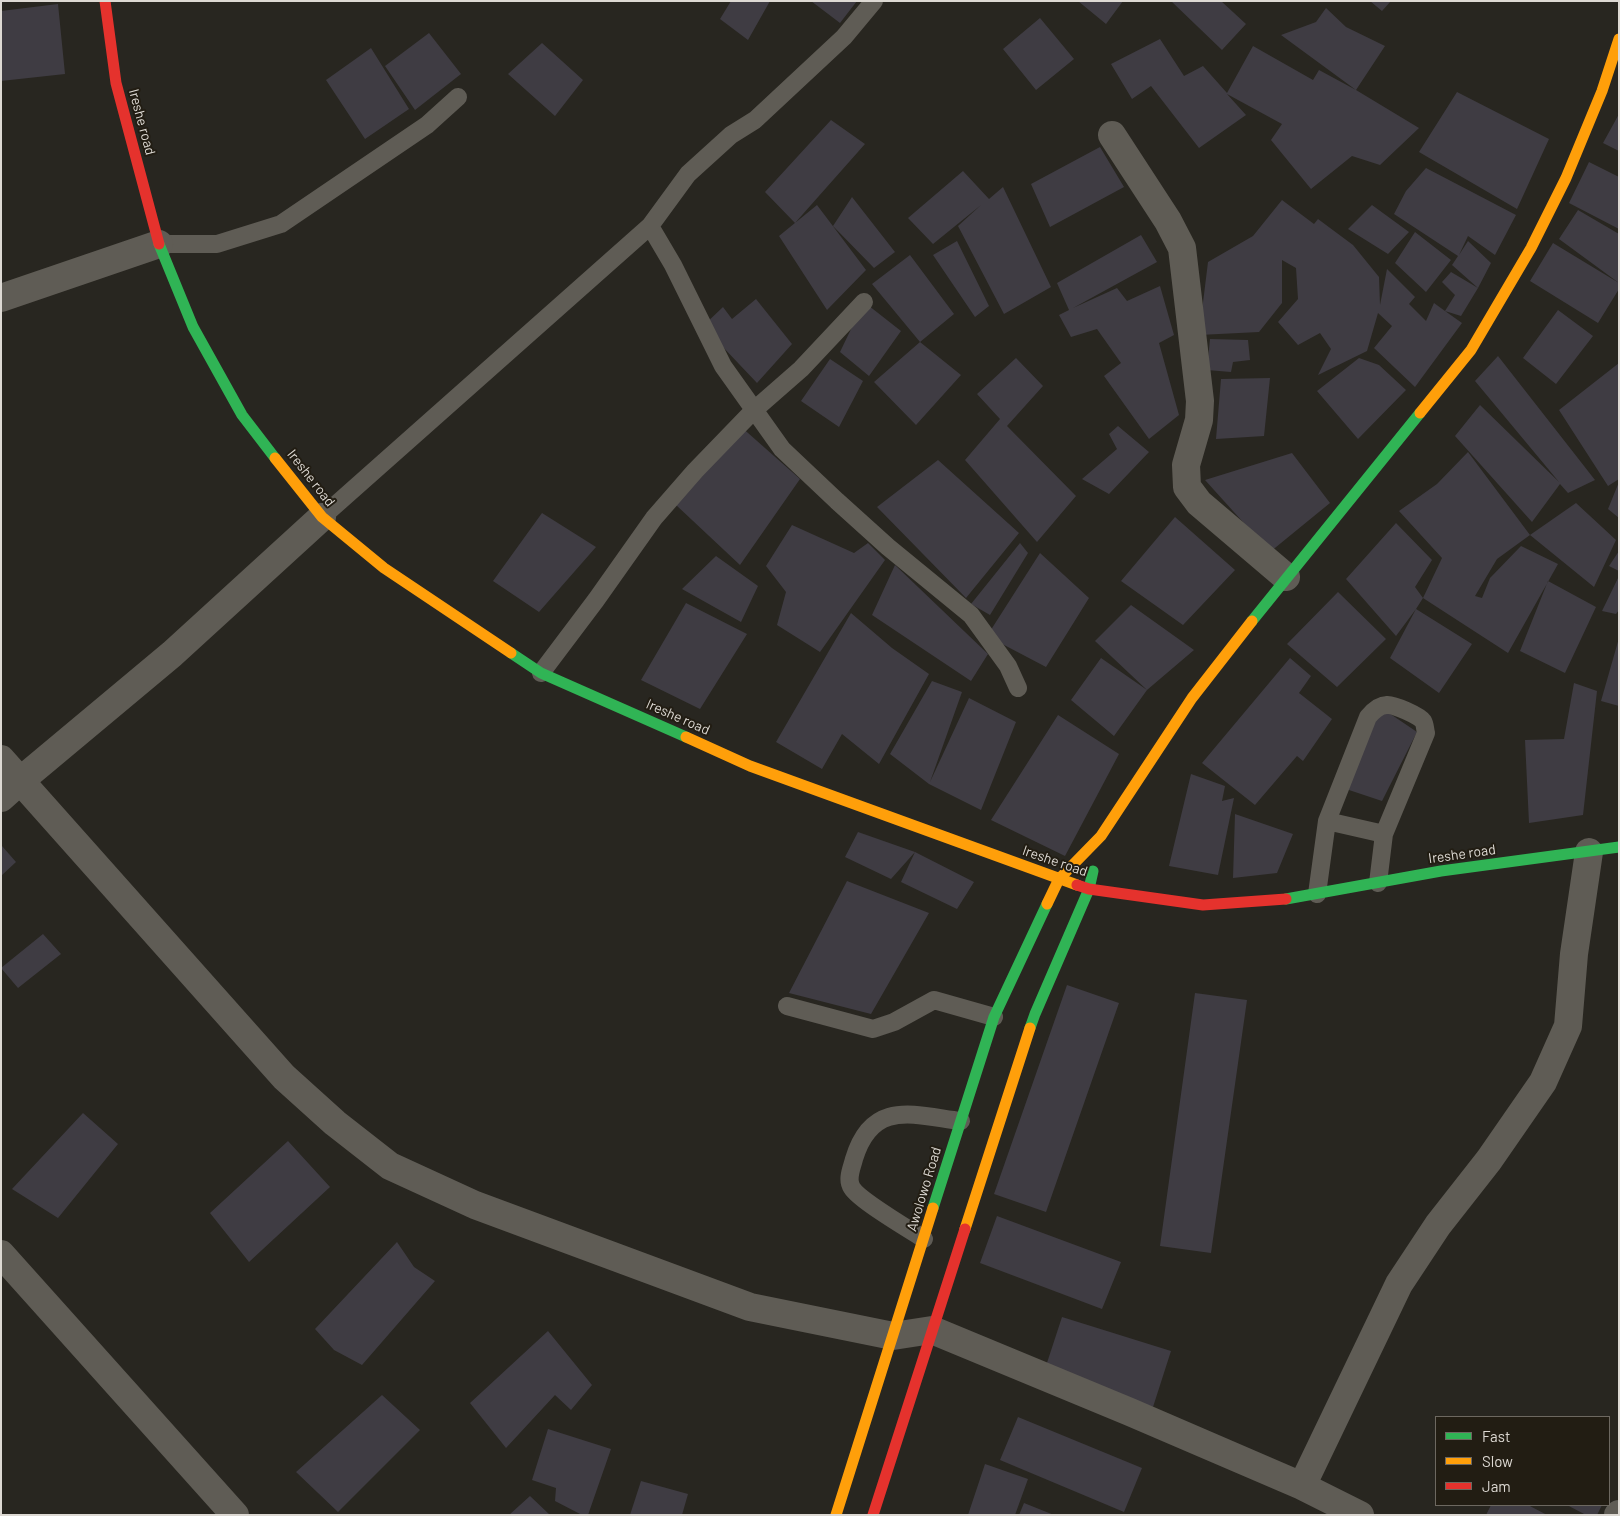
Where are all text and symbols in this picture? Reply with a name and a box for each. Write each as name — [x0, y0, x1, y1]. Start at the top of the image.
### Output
street label: Ireshe road — [125, 87, 159, 157]
street label: Ireshe road — [283, 446, 339, 510]
street label: Ireshe road — [644, 696, 712, 738]
street label: Ireshe road — [1427, 841, 1497, 867]
street label: Ireshe road — [1020, 842, 1090, 880]
street label: Awolowo Road — [903, 1145, 945, 1233]
legend — [1435, 1416, 1610, 1506]
text: Fast — [1482, 1427, 1510, 1445]
text: Slow — [1482, 1452, 1513, 1470]
text: Jam — [1482, 1477, 1511, 1495]

